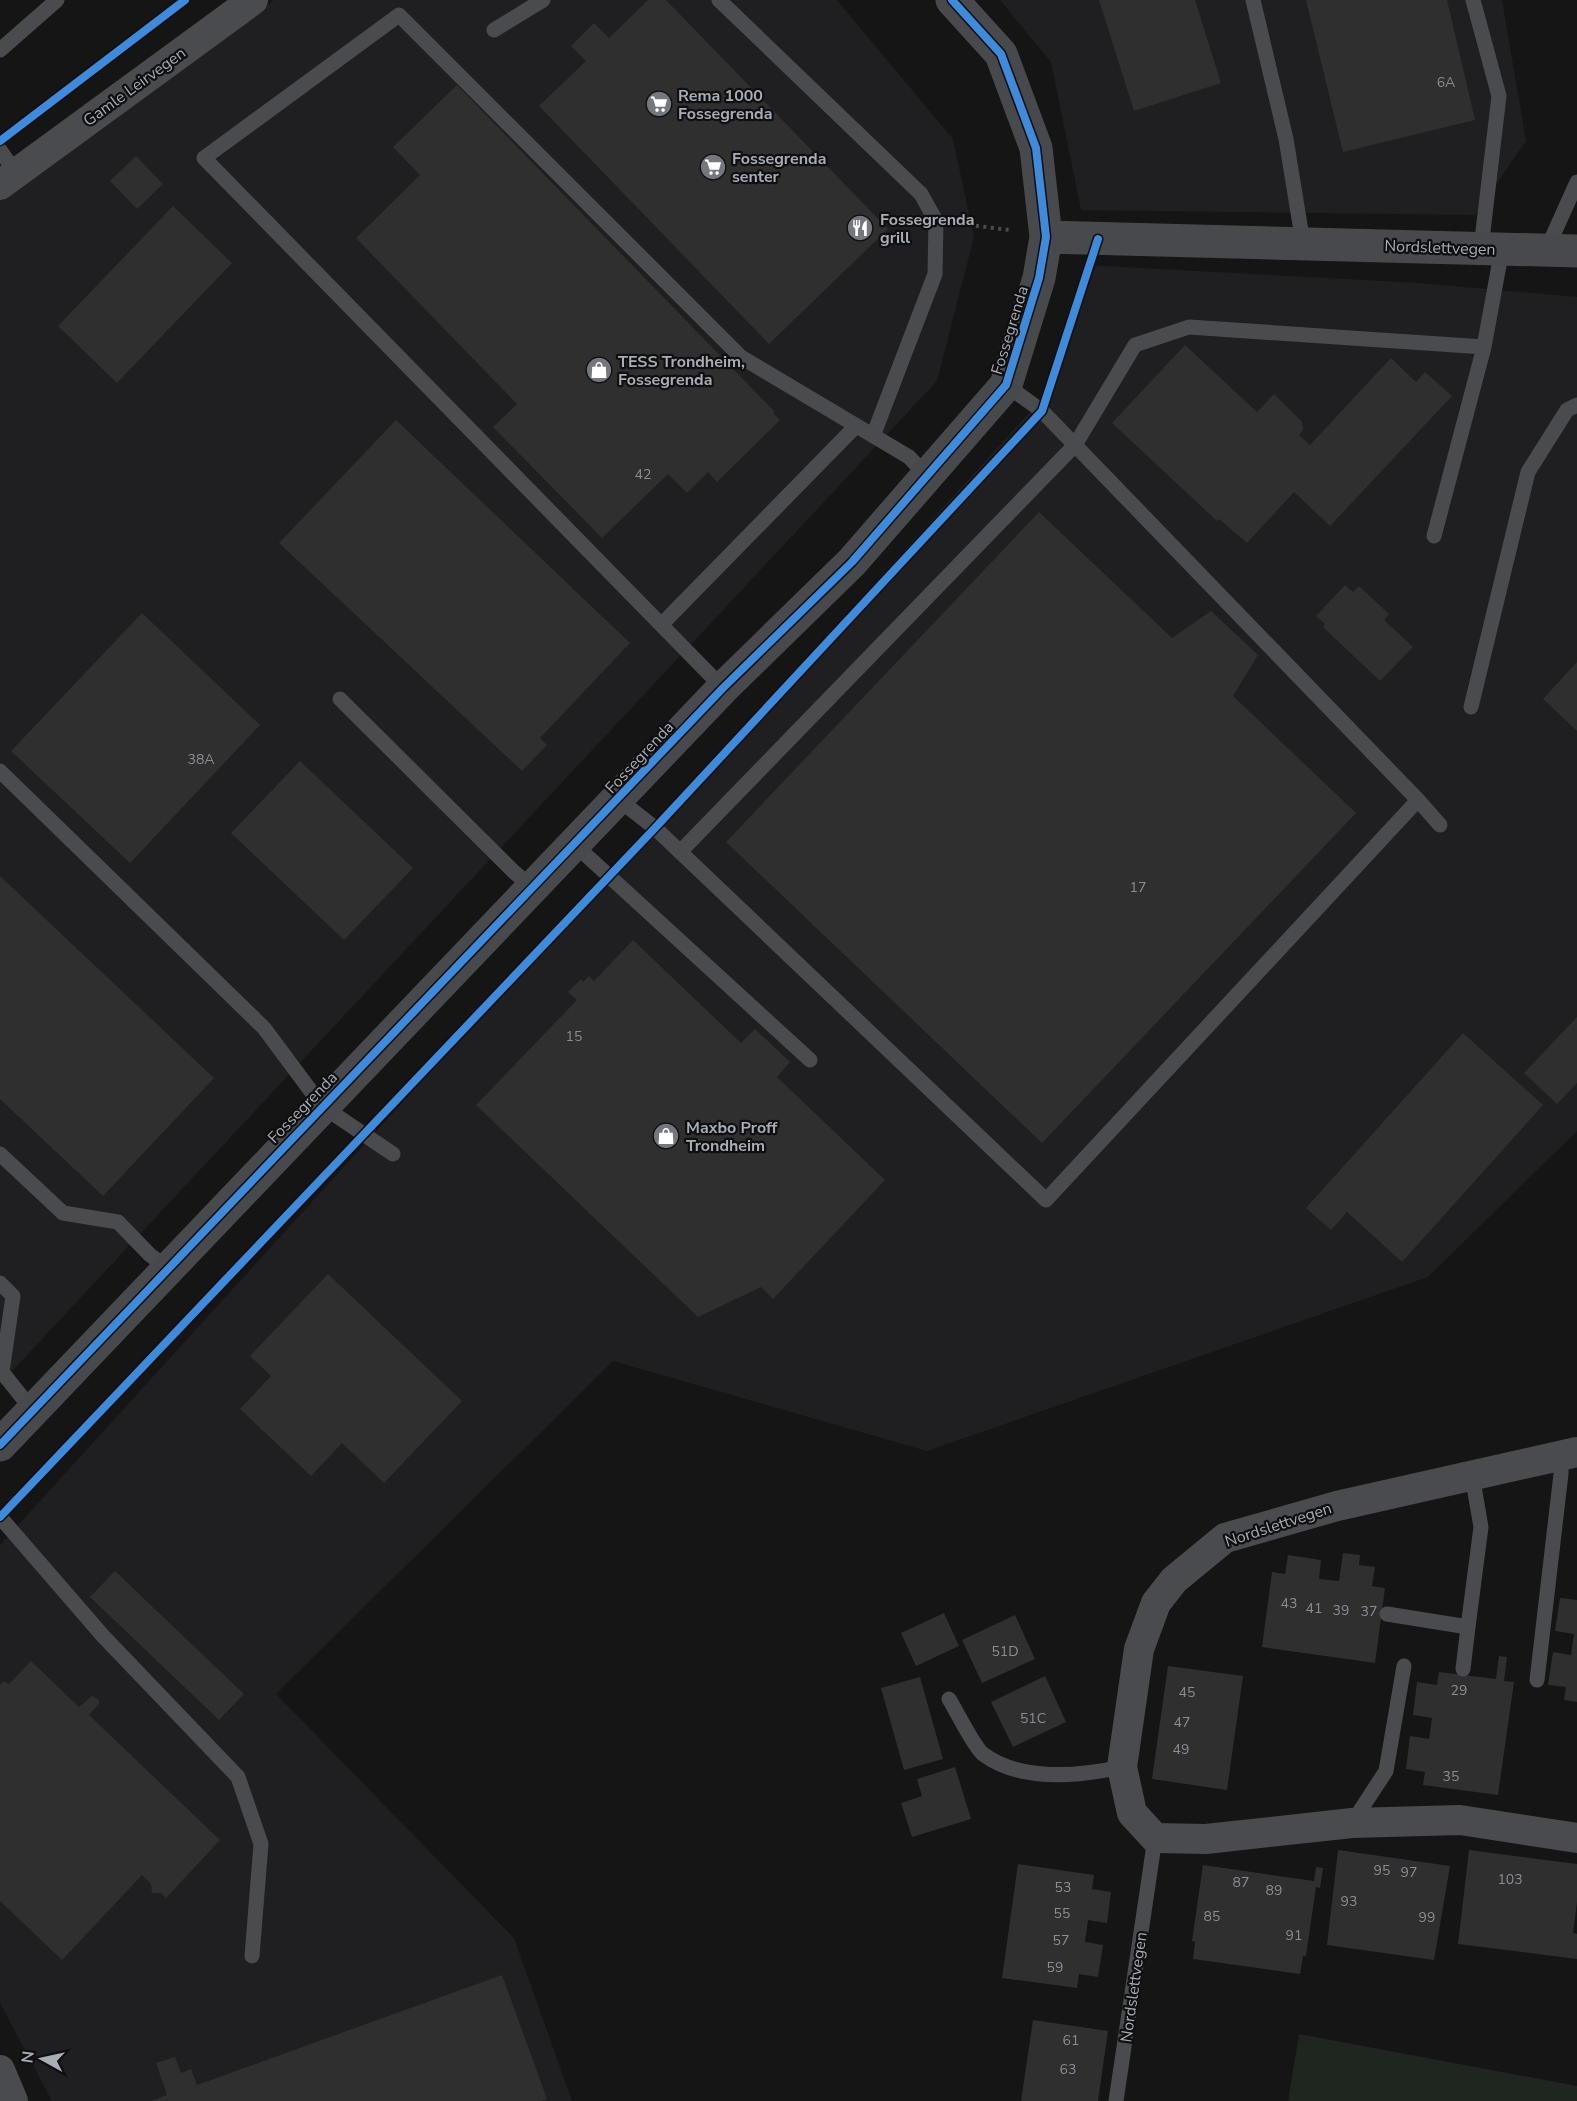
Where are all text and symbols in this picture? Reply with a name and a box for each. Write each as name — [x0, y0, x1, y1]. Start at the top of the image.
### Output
street label: Gamle Leirvegen — [79, 42, 190, 131]
house number: 6A — [1437, 73, 1455, 92]
place label: Rema 1000 Fossegrenda — [678, 85, 772, 125]
supermarket icon: Rema 1000 Fossegrenda — [644, 89, 674, 119]
place label: Fossegrenda senter — [732, 148, 826, 188]
supermarket icon: Fossegrenda senter — [698, 152, 728, 182]
place label: Fossegrenda grill — [880, 209, 974, 249]
restaurant icon: Fossegrenda grill — [845, 213, 875, 243]
street label: Nordslettvegen — [1384, 235, 1496, 261]
street label: Fossegrenda — [986, 283, 1034, 377]
place label: TESS Trondheim, Fossegrenda — [618, 351, 745, 391]
shop icon: TESS Trondheim, Fossegrenda — [584, 355, 614, 385]
house number: 42 — [635, 465, 651, 484]
street label: Fossegrenda — [600, 717, 679, 799]
house number: 38A — [187, 750, 215, 769]
house number: 17 — [1130, 878, 1146, 897]
house number: 15 — [566, 1027, 582, 1046]
street label: Fossegrenda — [263, 1067, 342, 1148]
place label: Maxbo Proff Trondheim — [686, 1117, 779, 1157]
shop icon: Maxbo Proff Trondheim — [651, 1121, 681, 1151]
street label: Nordslettvegen — [1222, 1497, 1335, 1553]
house number: 43 — [1281, 1594, 1297, 1613]
house number: 41 — [1306, 1599, 1322, 1618]
house number: 39 — [1333, 1601, 1349, 1620]
house number: 37 — [1361, 1602, 1377, 1621]
house number: 51D — [991, 1642, 1019, 1661]
house number: 29 — [1451, 1681, 1467, 1700]
house number: 45 — [1179, 1683, 1195, 1702]
house number: 51C — [1020, 1709, 1046, 1728]
house number: 47 — [1174, 1713, 1190, 1732]
house number: 49 — [1173, 1740, 1189, 1759]
house number: 35 — [1443, 1767, 1459, 1786]
house number: 95 — [1374, 1861, 1390, 1880]
house number: 97 — [1401, 1863, 1417, 1882]
house number: 103 — [1497, 1870, 1523, 1889]
house number: 87 — [1233, 1873, 1249, 1892]
house number: 53 — [1055, 1878, 1071, 1897]
house number: 89 — [1266, 1881, 1282, 1900]
house number: 93 — [1341, 1892, 1357, 1911]
house number: 55 — [1054, 1904, 1070, 1923]
house number: 85 — [1204, 1907, 1220, 1926]
house number: 99 — [1419, 1908, 1435, 1927]
house number: 91 — [1286, 1926, 1302, 1945]
house number: 57 — [1053, 1931, 1069, 1950]
street label: Nordslettvegen — [1115, 1931, 1153, 2044]
house number: 59 — [1047, 1958, 1063, 1977]
north arrow — [12, 2029, 72, 2089]
house number: 61 — [1063, 2031, 1079, 2050]
text: N — [16, 2050, 40, 2065]
house number: 63 — [1060, 2060, 1076, 2079]

